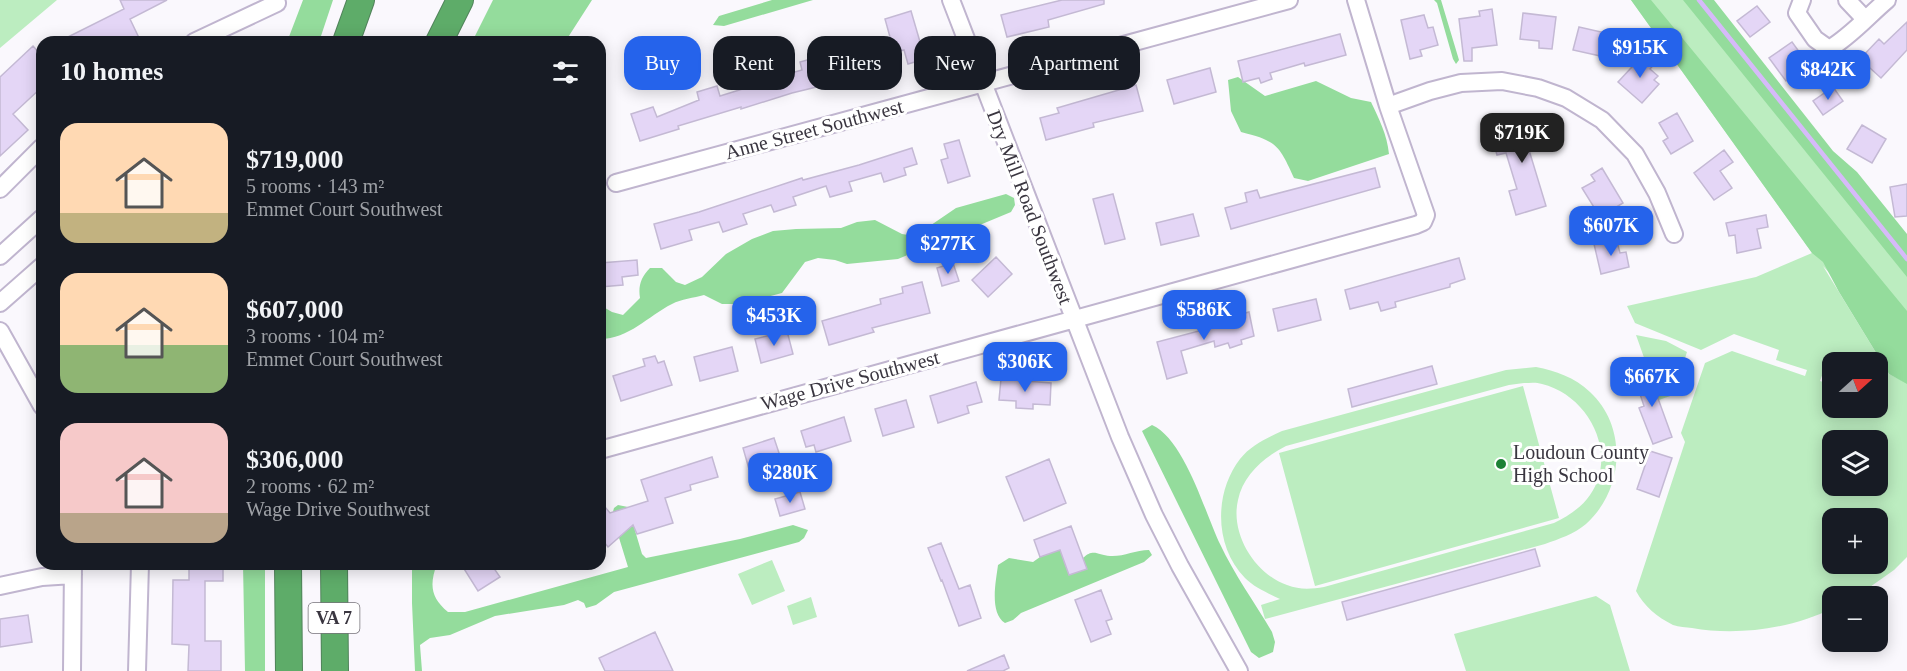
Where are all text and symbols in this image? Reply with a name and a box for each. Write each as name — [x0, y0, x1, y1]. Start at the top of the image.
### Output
pin: $915K — [1598, 28, 1682, 79]
chip: Buy — [624, 36, 701, 90]
chip: Rent — [713, 36, 795, 90]
chip: Filters — [807, 36, 902, 90]
chip: New — [914, 36, 996, 90]
chip: Apartment — [1008, 36, 1140, 90]
text: $915K — [1612, 36, 1668, 58]
pin: $842K — [1786, 50, 1870, 101]
icon: filters — [549, 56, 582, 89]
text: 10 homes — [60, 57, 163, 86]
text: $842K — [1800, 58, 1856, 80]
street label: Anne Street Southwest — [723, 95, 906, 163]
street label: Dry Mill Road Southwest — [982, 107, 1077, 308]
pin: $719K — [1480, 113, 1564, 164]
text: $719K — [1494, 121, 1550, 143]
text: $719,000 — [246, 145, 344, 174]
icon: home — [108, 147, 180, 219]
text: 5 rooms · 143 m² — [246, 175, 384, 197]
text: Emmet Court Southwest — [246, 198, 443, 220]
pin: $607K — [1569, 206, 1653, 257]
text: $607K — [1583, 214, 1639, 236]
pin: $277K — [906, 224, 990, 275]
text: $277K — [920, 232, 976, 254]
pin: $586K — [1162, 290, 1246, 341]
text: $607,000 — [246, 295, 344, 324]
pin: $453K — [732, 296, 816, 347]
icon: home — [108, 297, 180, 369]
text: $586K — [1176, 298, 1232, 320]
text: $453K — [746, 304, 802, 326]
text: 3 rooms · 104 m² — [246, 325, 384, 347]
pin: $306K — [983, 342, 1067, 393]
street label: Wage Drive Southwest — [758, 345, 942, 415]
text: Emmet Court Southwest — [246, 348, 443, 370]
text: $306K — [997, 350, 1053, 372]
north arrow — [1822, 352, 1888, 418]
map controls — [1822, 352, 1888, 652]
pin: $667K — [1610, 357, 1694, 408]
text: $667K — [1624, 365, 1680, 387]
button: layers — [1822, 430, 1888, 496]
place label: Loudoun County High School — [1513, 441, 1649, 487]
text: $306,000 — [246, 445, 344, 474]
icon: home — [108, 447, 180, 519]
pin: $280K — [748, 453, 832, 504]
marker: Loudoun County High School — [1494, 457, 1508, 471]
text: $280K — [762, 461, 818, 483]
text: 2 rooms · 62 m² — [246, 475, 374, 497]
text: Wage Drive Southwest — [246, 498, 430, 520]
button: + — [1822, 508, 1888, 574]
button: − — [1822, 586, 1888, 652]
road number: VA 7 — [308, 603, 360, 633]

